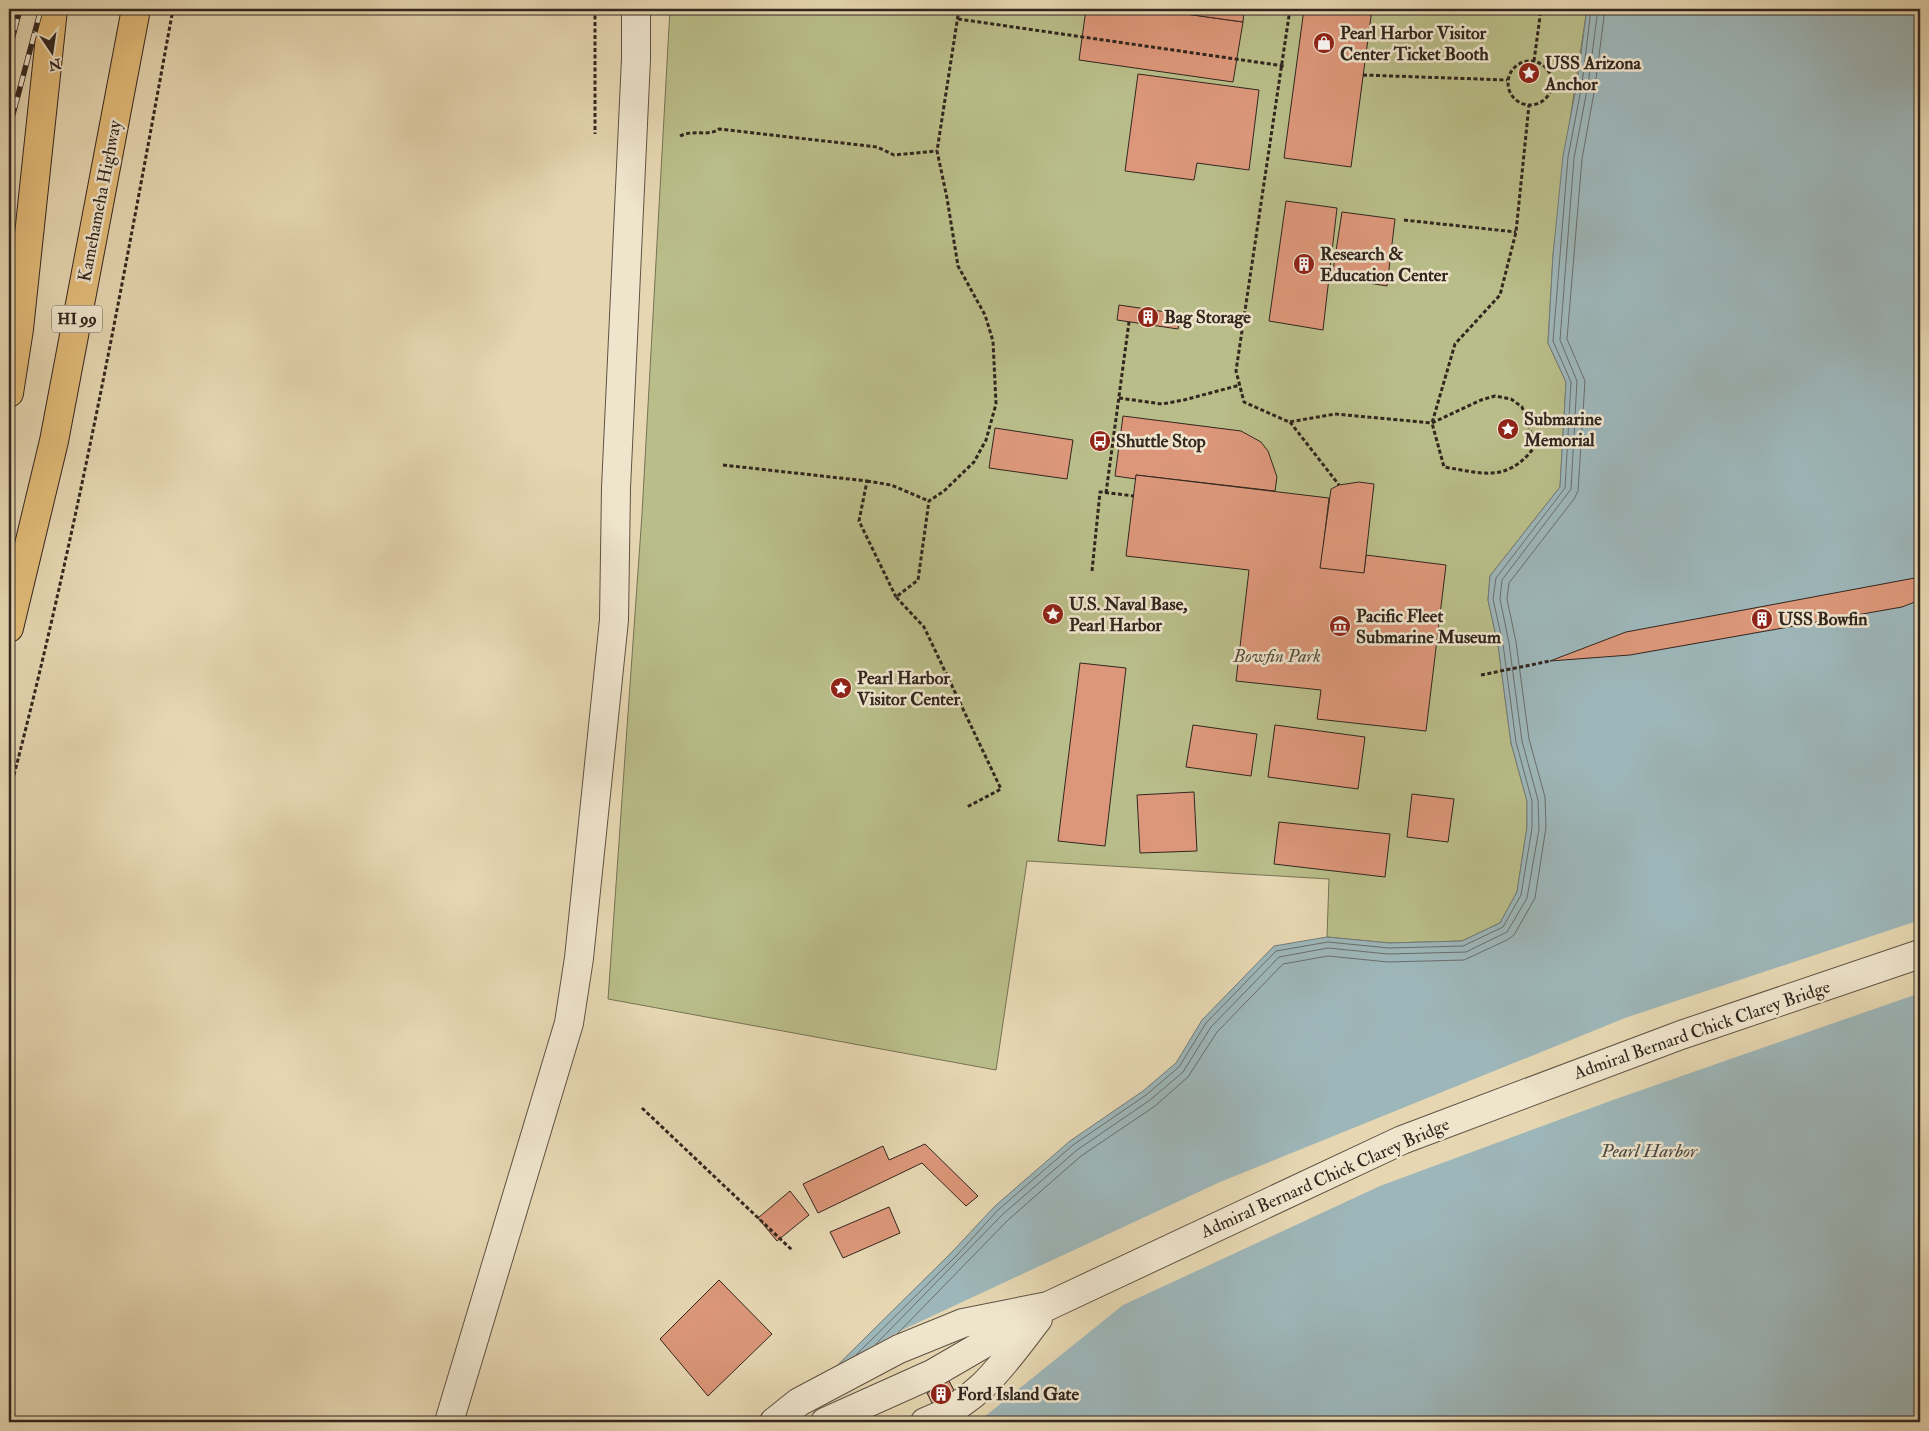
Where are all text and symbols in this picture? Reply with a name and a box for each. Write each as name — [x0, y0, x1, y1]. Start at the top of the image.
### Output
place label: Pearl Harbor Visitor Center Ticket Booth — [1340, 22, 1489, 66]
north arrow — [28, 28, 78, 78]
shop icon: Pearl Harbor Visitor Center Ticket Booth — [1312, 31, 1336, 55]
place label: USS Arizona Anchor — [1544, 52, 1641, 96]
text: N — [46, 54, 64, 74]
place icon: USS Arizona Anchor — [1517, 61, 1541, 85]
street label: Kamehameha Highway — [73, 117, 127, 284]
place label: Research & Education Center — [1320, 243, 1448, 287]
building icon: Research & Education Center — [1292, 252, 1316, 276]
building icon: Bag Storage — [1136, 305, 1160, 329]
road number: HI 99 — [52, 306, 102, 332]
place label: Bag Storage — [1164, 306, 1251, 329]
place label: Submarine Memorial — [1523, 408, 1602, 452]
place icon: Submarine Memorial — [1496, 417, 1520, 441]
bus stop icon: Shuttle Stop — [1088, 429, 1112, 453]
place label: Shuttle Stop — [1116, 430, 1206, 453]
place label: U.S. Naval Base, Pearl Harbor — [1069, 593, 1187, 637]
place icon: U.S. Naval Base, Pearl Harbor — [1041, 602, 1065, 626]
place label: Pacific Fleet Submarine Museum — [1356, 605, 1502, 649]
building icon: USS Bowfin — [1750, 607, 1774, 631]
place label: USS Bowfin — [1778, 608, 1868, 631]
museum icon: Pacific Fleet Submarine Museum — [1328, 614, 1352, 638]
park label: Bowfin Park — [1232, 645, 1321, 668]
place label: Pearl Harbor Visitor Center — [856, 667, 960, 711]
place icon: Pearl Harbor Visitor Center — [829, 676, 853, 700]
street label: Admiral Bernard Chick Clarey Bridge — [1570, 975, 1834, 1085]
street label: Admiral Bernard Chick Clarey Bridge — [1196, 1112, 1453, 1244]
water label: Pearl Harbor — [1600, 1139, 1698, 1163]
building icon: Ford Island Gate — [929, 1382, 953, 1406]
place label: Ford Island Gate — [957, 1383, 1079, 1406]

